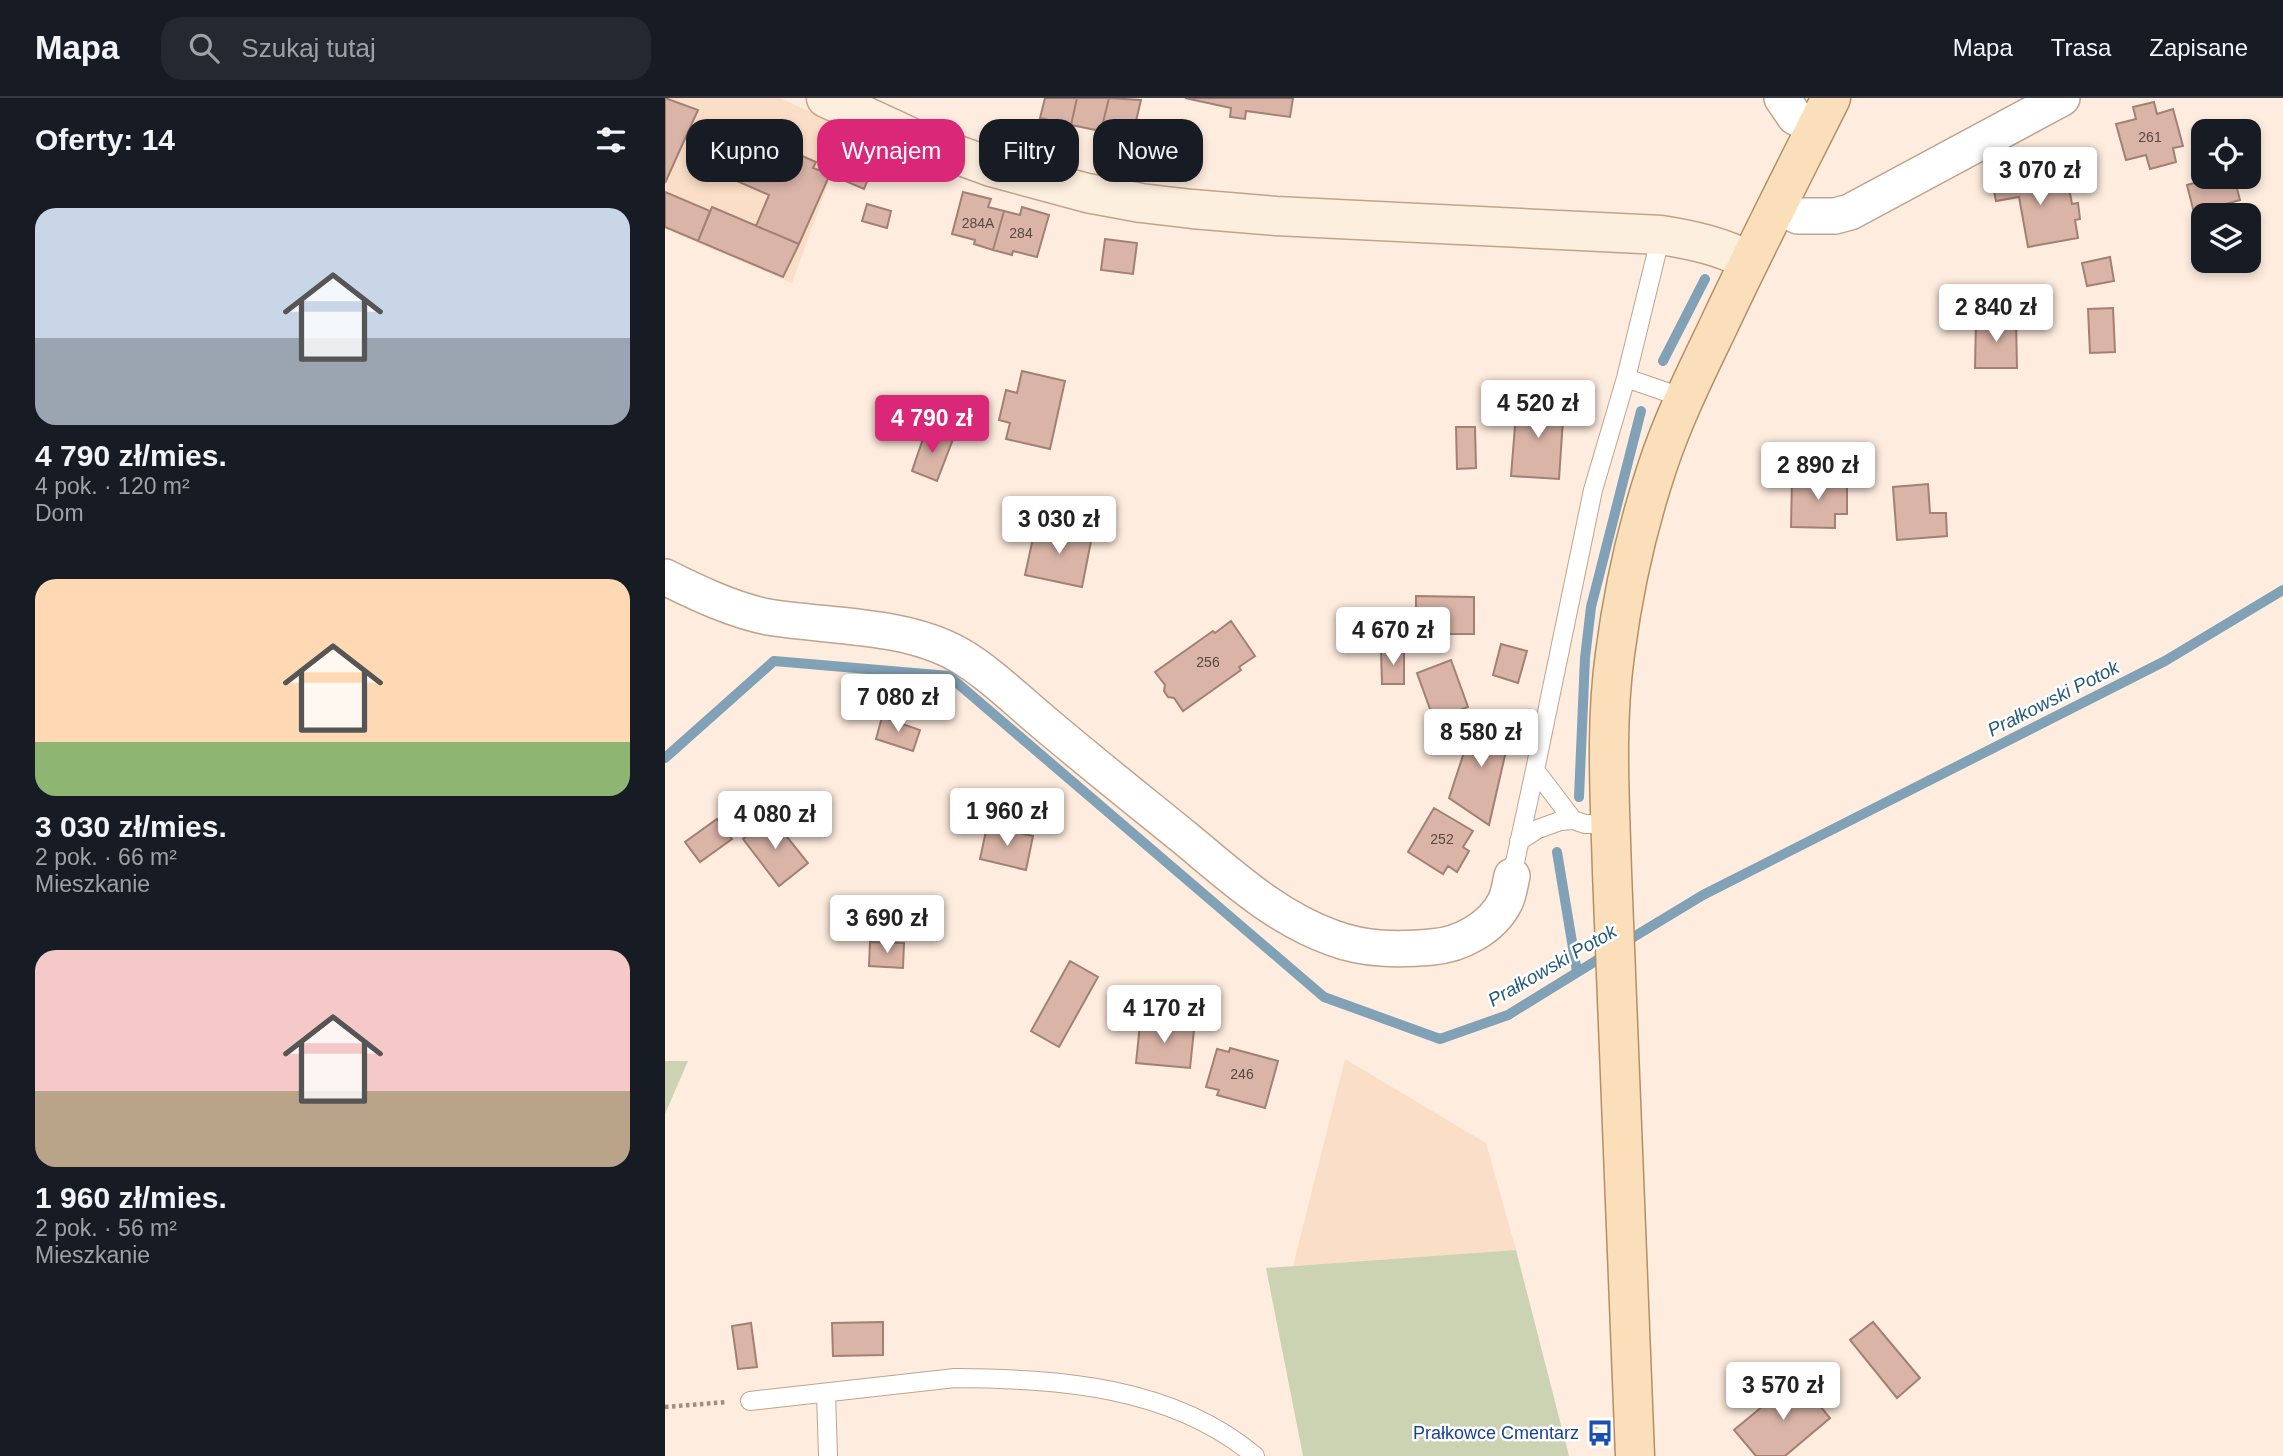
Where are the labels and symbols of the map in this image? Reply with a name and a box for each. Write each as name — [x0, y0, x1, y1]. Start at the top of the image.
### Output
house number: 261 — [2138, 129, 2162, 145]
pin: 3 070 zł — [1968, 148, 2112, 207]
house number: 284A — [962, 215, 995, 231]
house number: 284 — [1009, 225, 1033, 241]
pin: 2 840 zł — [1924, 285, 2068, 344]
pin: 4 520 zł — [1466, 380, 1610, 440]
pin: 4 790 zł — [860, 396, 1004, 455]
pin: 2 890 zł — [1746, 442, 1890, 502]
pin: 3 030 zł — [987, 496, 1131, 556]
pin: 4 670 zł — [1321, 608, 1465, 667]
house number: 256 — [1196, 654, 1220, 670]
water label: Prałkowski Potok — [1984, 656, 2124, 741]
pin: 7 080 zł — [826, 674, 970, 734]
pin: 8 580 zł — [1409, 710, 1553, 769]
pin: 1 960 zł — [935, 788, 1079, 848]
pin: 4 080 zł — [703, 792, 847, 851]
house number: 252 — [1430, 831, 1454, 847]
pin: 3 690 zł — [815, 896, 959, 955]
water label: Prałkowski Potok — [1484, 919, 1621, 1011]
pin: 4 170 zł — [1092, 986, 1236, 1045]
house number: 246 — [1230, 1066, 1254, 1082]
pin: 3 570 zł — [1711, 1362, 1855, 1422]
bus stop icon: Prałkowce Cmentarz — [1585, 1418, 1615, 1448]
place label: Prałkowce Cmentarz — [1413, 1423, 1579, 1443]

